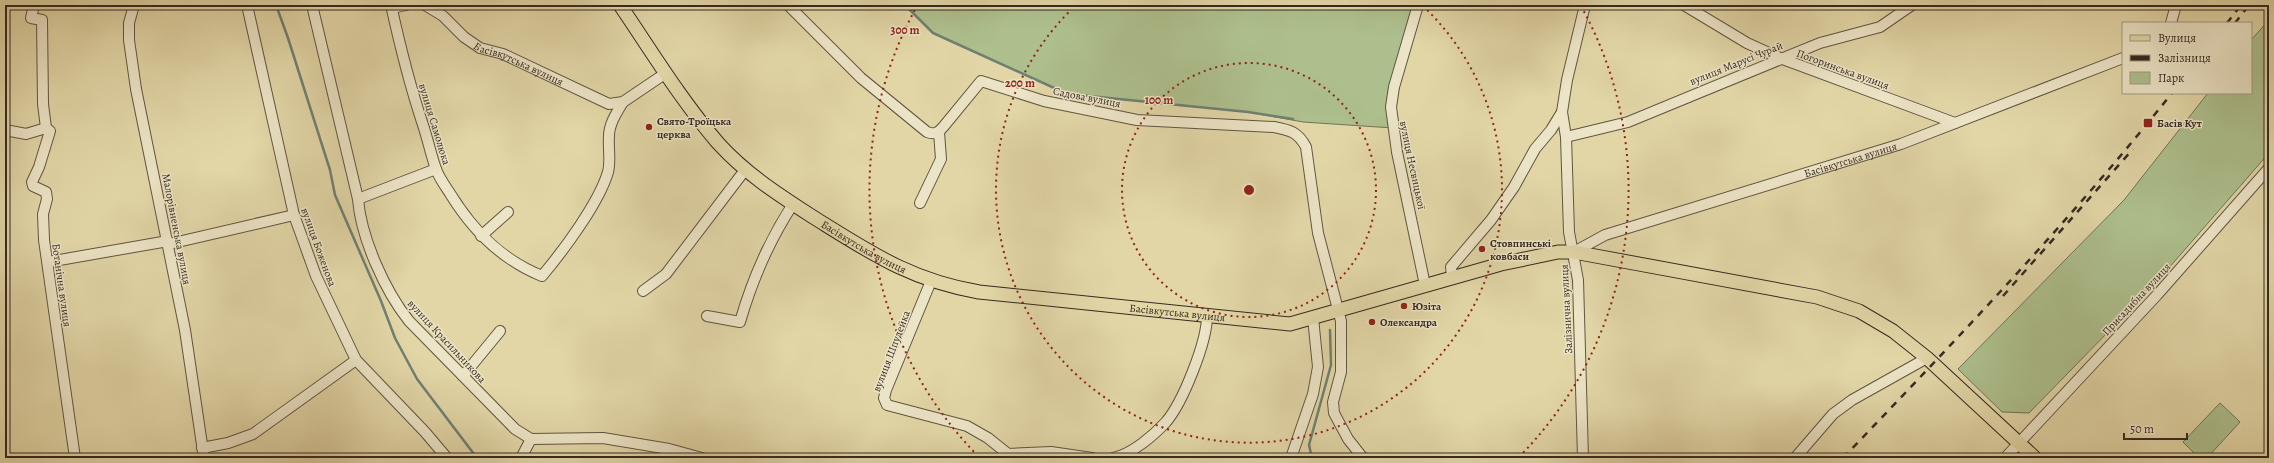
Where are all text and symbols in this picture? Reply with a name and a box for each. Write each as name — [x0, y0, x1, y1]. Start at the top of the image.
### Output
text: 300 m — [890, 22, 920, 38]
legend — [2122, 22, 2252, 94]
text: Вулиця — [2158, 30, 2196, 46]
street label: вулиця Марусі Чурай — [1687, 38, 1785, 89]
street label: Басівкутська вулиця — [470, 39, 566, 89]
street label: Погоринська вулиця — [1794, 46, 1891, 93]
text: Залізниця — [2158, 50, 2211, 66]
text: Парк — [2158, 70, 2184, 86]
text: 200 m — [1005, 75, 1035, 91]
street label: вулиця Самолюка — [415, 81, 454, 168]
street label: Садова вулиця — [1052, 84, 1122, 111]
text: 100 m — [1145, 92, 1173, 108]
place label: Свято-Троїцька церква — [657, 114, 732, 142]
place label: Басів Кут — [2157, 116, 2202, 131]
marker: Басів Кут — [2142, 117, 2154, 129]
street label: вулиця Несвицької — [1396, 119, 1429, 211]
marker: Свято-Троїцька церква — [644, 122, 654, 132]
street label: Басівкутська вулиця — [1802, 139, 1899, 181]
street label: Малорівненська вулиця — [158, 172, 195, 286]
centre of rings — [1242, 183, 1256, 197]
street label: вулиця Боженова — [297, 206, 340, 290]
street label: Басівкутська вулиця — [818, 217, 909, 277]
place label: Стовпинські ковбаси — [1490, 236, 1551, 264]
street label: Ботанічна вулиця — [48, 242, 75, 328]
marker: Стовпинські ковбаси — [1477, 244, 1487, 254]
street label: Присадибна вулиця — [2099, 260, 2174, 339]
street label: Залізнична вулиця — [1557, 264, 1576, 354]
street label: вулиця Красильникова — [404, 296, 490, 387]
place label: Юзіта — [1412, 299, 1442, 314]
street label: Басівкутська вулиця — [1129, 301, 1226, 325]
marker: Юзіта — [1399, 301, 1409, 311]
street label: вулиця Шпудейка — [869, 307, 914, 394]
place label: Олександра — [1380, 315, 1438, 330]
marker: Олександра — [1367, 317, 1377, 327]
scale bar — [2124, 415, 2187, 441]
text: 50 m — [2130, 421, 2154, 437]

